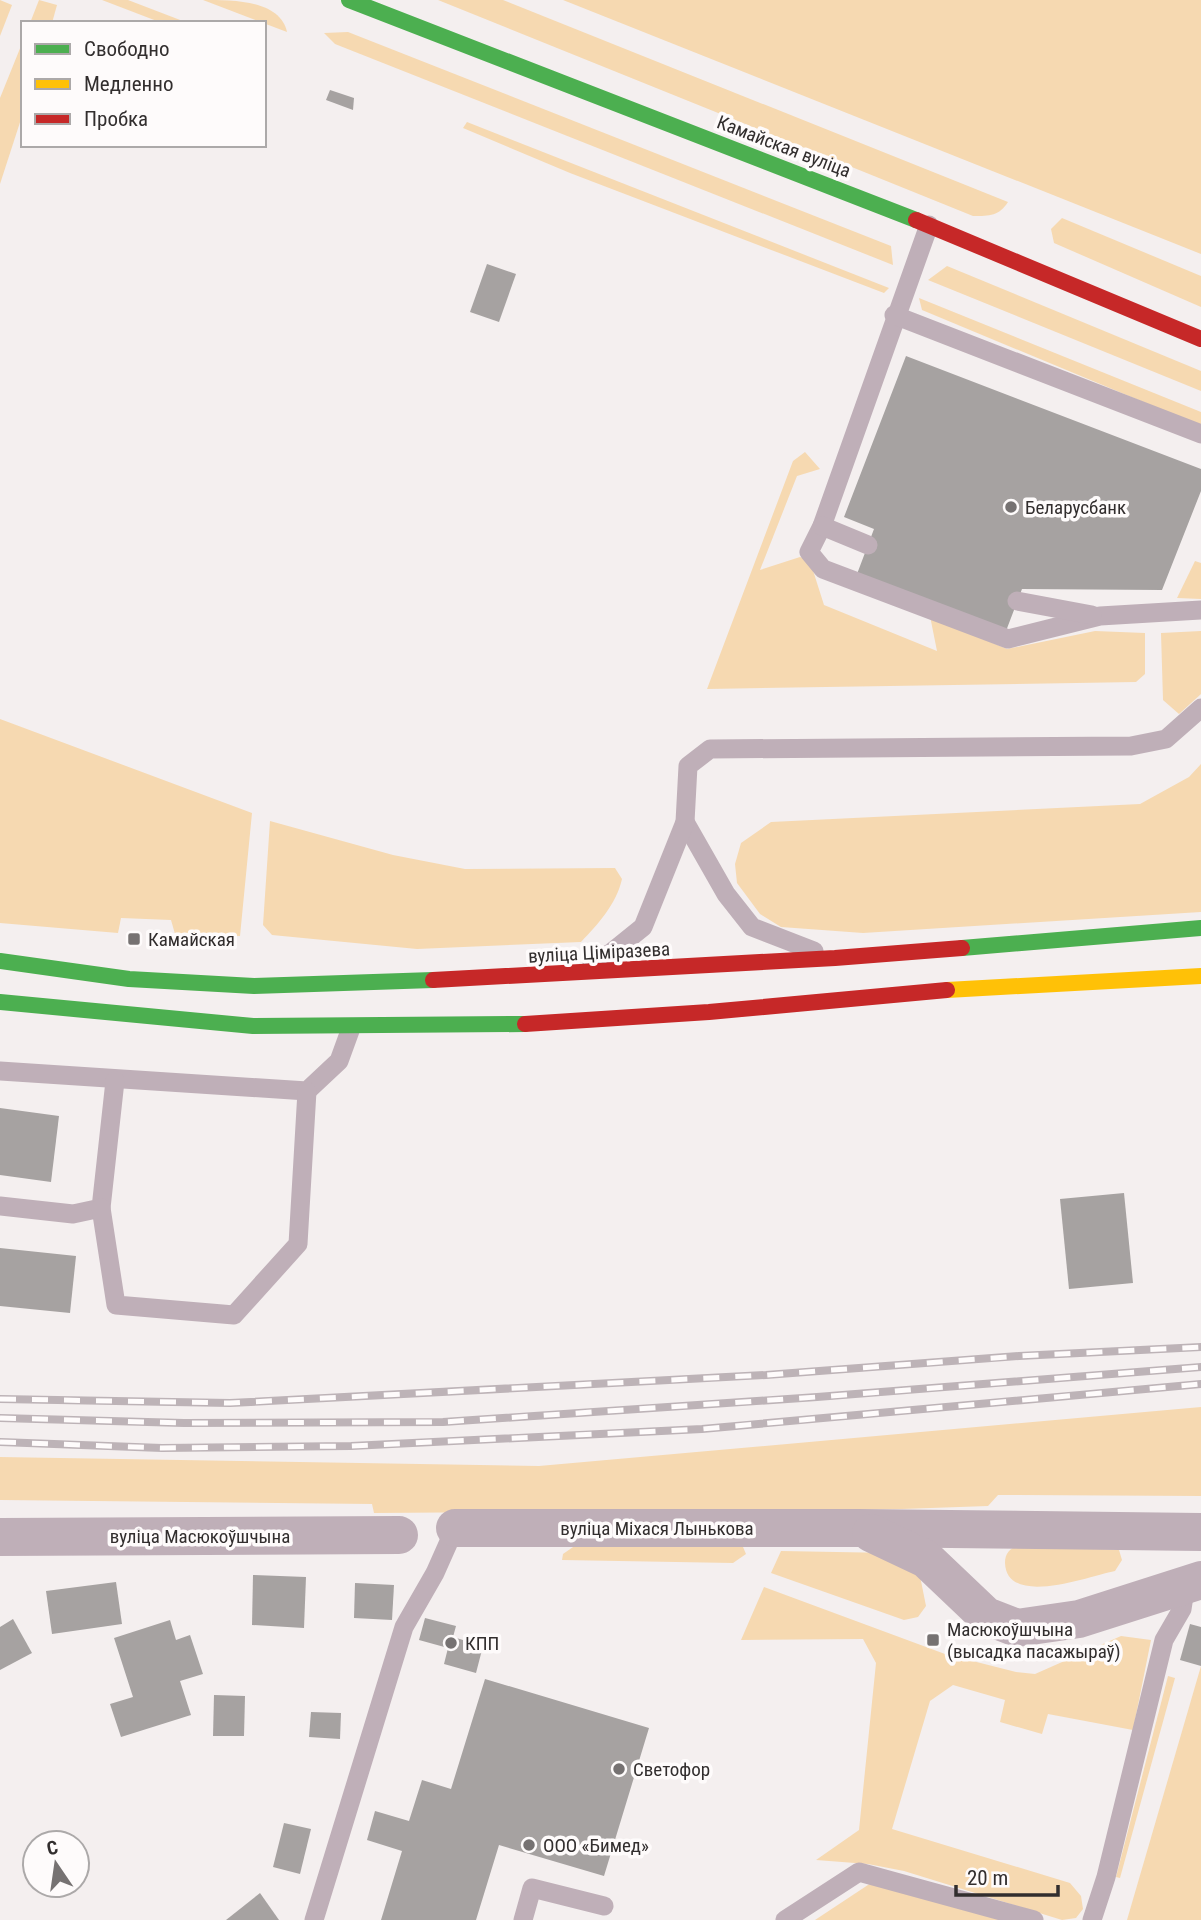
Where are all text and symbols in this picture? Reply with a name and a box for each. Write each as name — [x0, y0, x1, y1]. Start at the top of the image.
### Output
legend — [21, 21, 266, 147]
text: Свободно — [84, 37, 170, 61]
text: Медленно — [84, 72, 173, 96]
text: Пробка — [84, 107, 148, 131]
street label: Камайская вуліца — [714, 110, 854, 183]
place label: Беларусбанк — [1025, 496, 1126, 519]
marker: Беларусбанк — [1003, 499, 1019, 515]
place label: Камайская — [148, 928, 235, 951]
marker: Камайская — [126, 931, 142, 947]
street label: вуліца Ціміразева — [527, 937, 671, 968]
street label: вуліца Міхася Лынькова — [560, 1517, 754, 1540]
street label: вуліца Масюкоўшчына — [110, 1525, 290, 1548]
place label: Масюкоўшчына (высадка пасажыраў) — [947, 1618, 1121, 1663]
place label: КПП — [465, 1632, 499, 1655]
marker: Масюкоўшчына (высадка пасажыраў) — [925, 1632, 941, 1648]
marker: КПП — [443, 1635, 459, 1651]
place label: Светофор — [633, 1758, 710, 1781]
marker: Светофор — [611, 1761, 627, 1777]
north arrow — [21, 1829, 91, 1899]
place label: ООО «Бимед» — [543, 1834, 649, 1857]
text: С — [44, 1835, 60, 1860]
marker: ООО «Бимед» — [521, 1837, 537, 1853]
scale bar — [956, 1854, 1058, 1898]
text: 20 m — [967, 1866, 1008, 1890]

